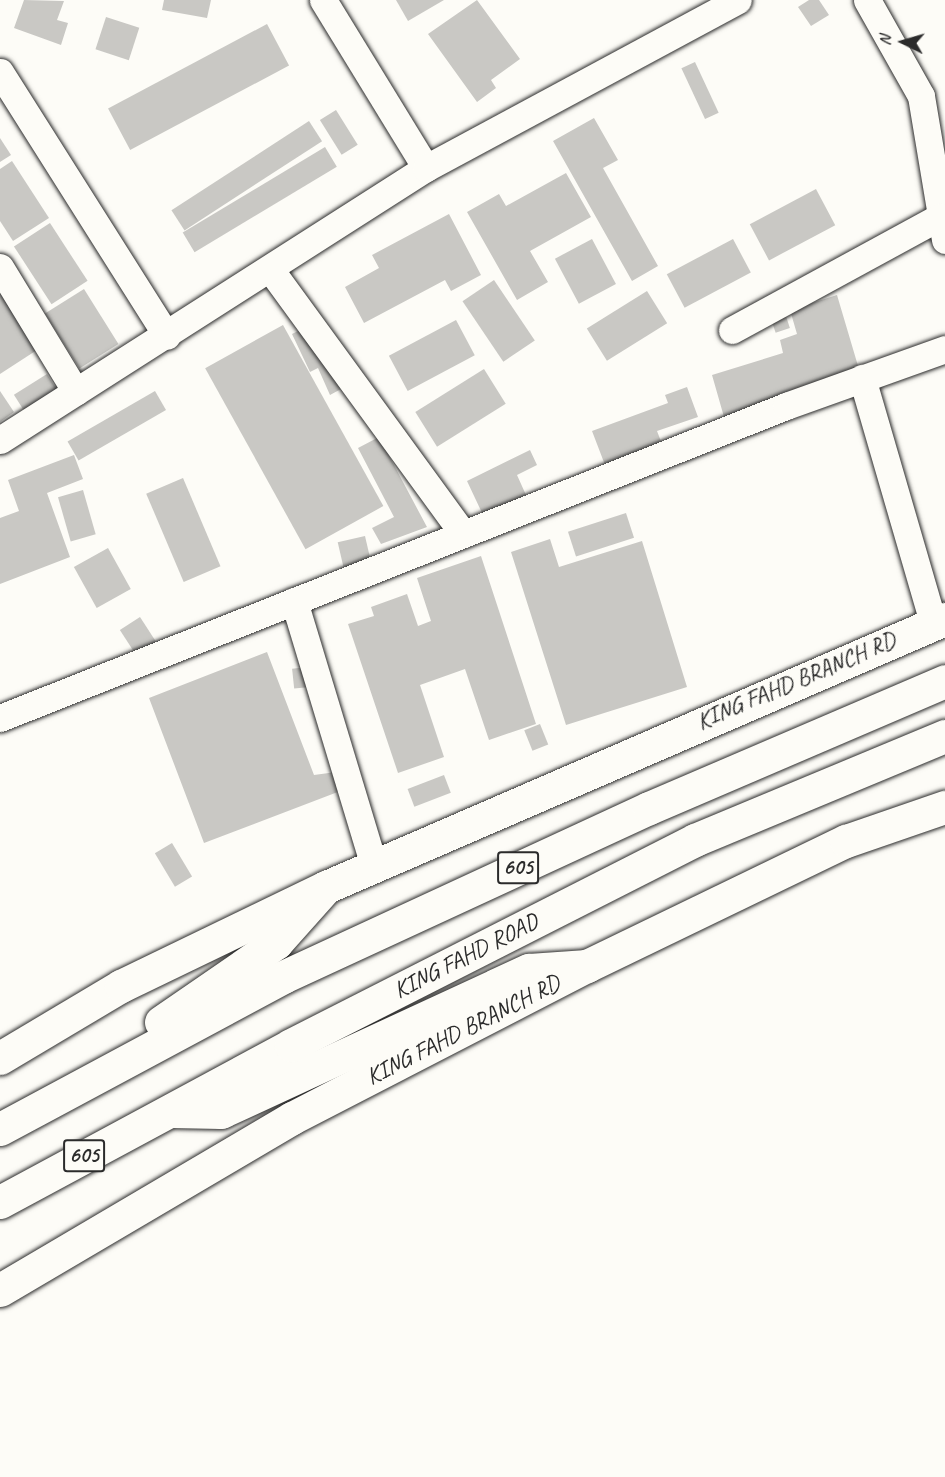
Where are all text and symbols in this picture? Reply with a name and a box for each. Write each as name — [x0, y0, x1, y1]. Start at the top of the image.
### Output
north arrow — [873, 12, 933, 72]
text: N — [875, 35, 895, 46]
street label: KING FAHD BRANCH RD — [691, 626, 901, 736]
road number: 605 — [497, 849, 539, 887]
street label: KING FAHD ROAD — [389, 907, 543, 1005]
street label: KING FAHD BRANCH RD — [361, 968, 565, 1092]
road number: 605 — [63, 1137, 105, 1175]

